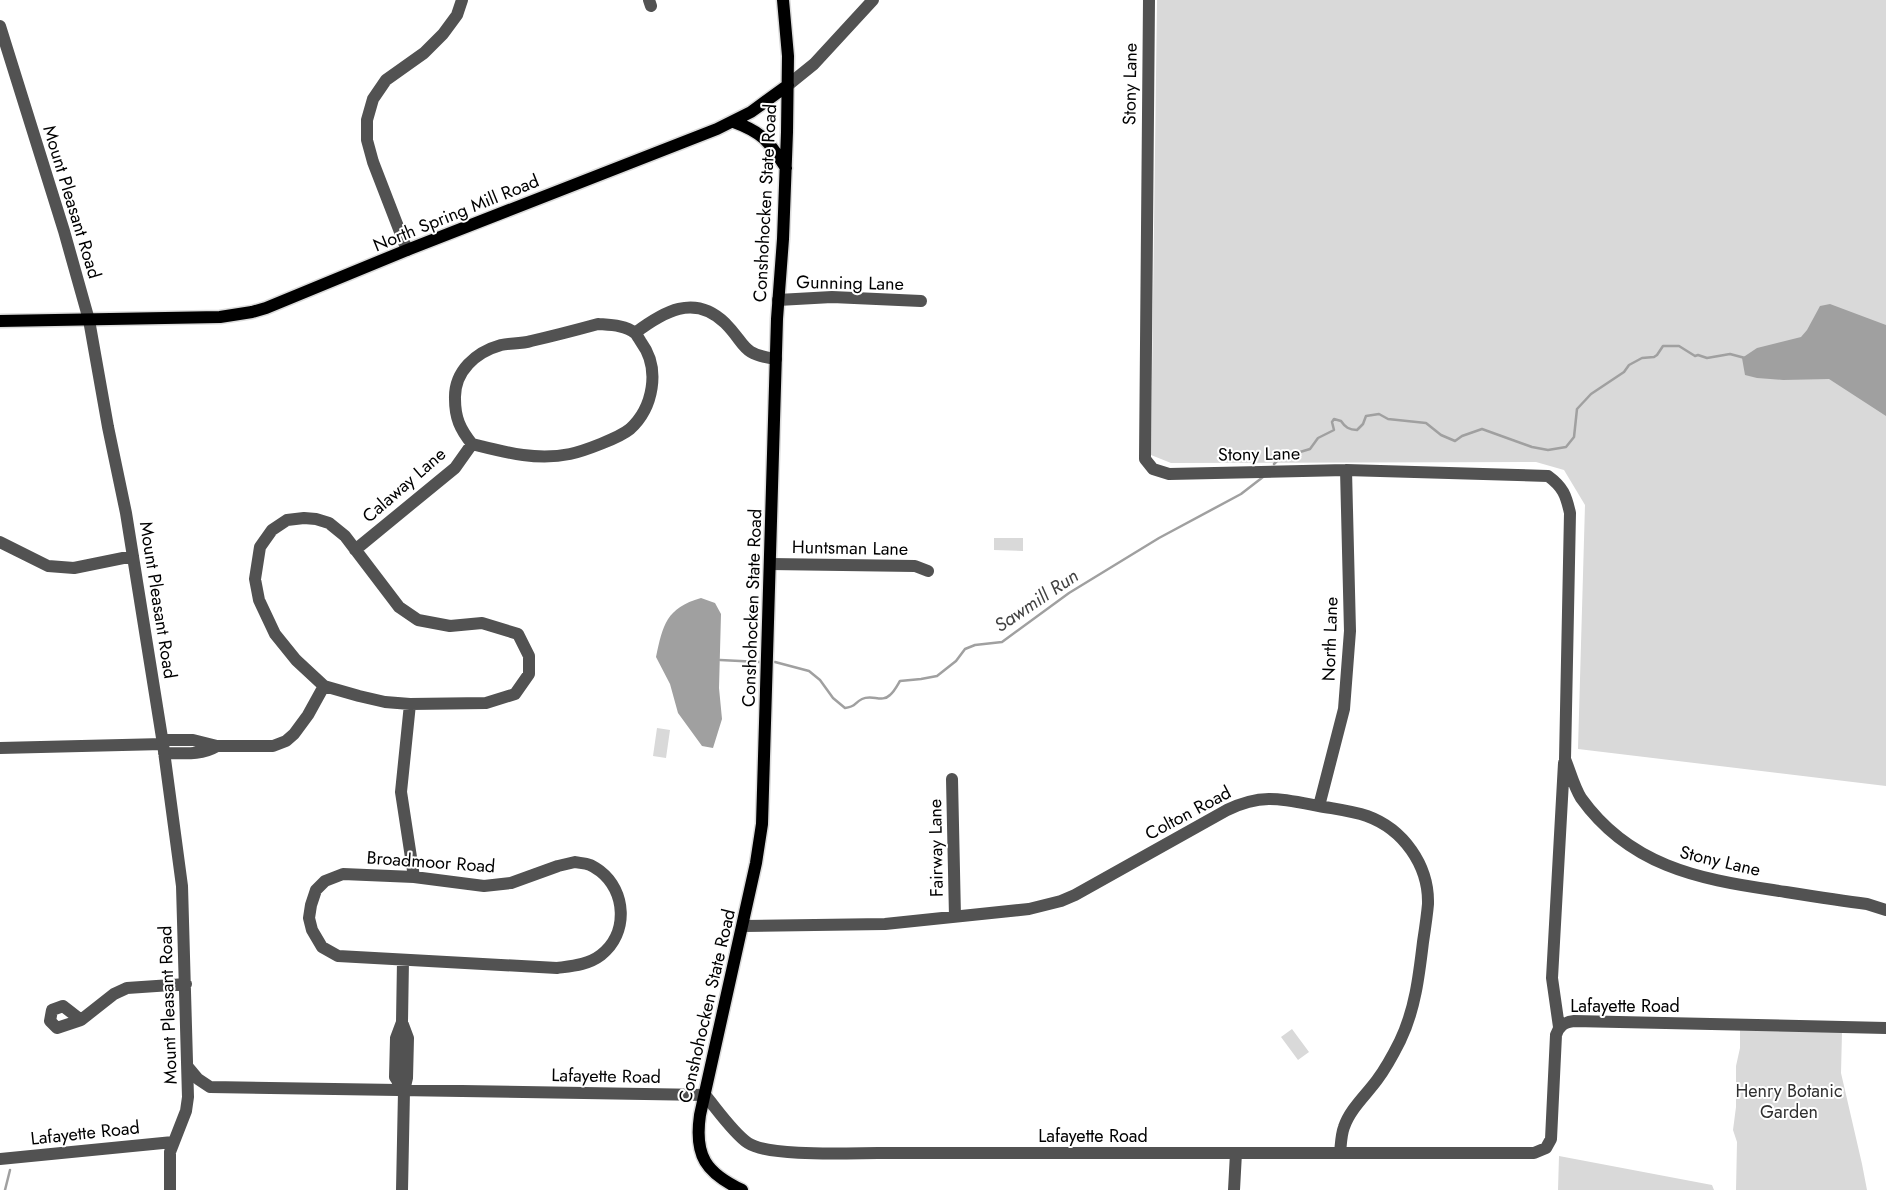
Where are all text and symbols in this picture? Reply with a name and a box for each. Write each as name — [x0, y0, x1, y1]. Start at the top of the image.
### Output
street label: Stony Lane — [1116, 43, 1144, 125]
street label: Conshohocken State Road — [747, 103, 783, 303]
street label: Mount Pleasant Road — [36, 122, 108, 282]
street label: North Spring Mill Road — [369, 168, 543, 258]
street label: Gunning Lane — [796, 269, 904, 297]
street label: Stony Lane — [1218, 440, 1300, 468]
street label: Calaway Lane — [356, 441, 452, 529]
street label: Conshohocken State Road — [736, 508, 768, 708]
street label: Mount Pleasant Road — [133, 520, 183, 680]
street label: Huntsman Lane — [792, 534, 908, 562]
water label: Sawmill Run — [989, 562, 1084, 638]
street label: North Lane — [1316, 596, 1344, 682]
street label: Colton Road — [1140, 779, 1236, 847]
street label: Fairway Lane — [922, 799, 950, 897]
street label: Stony Lane — [1677, 839, 1763, 883]
street label: Broadmoor Road — [366, 845, 496, 879]
street label: Conshohocken State Road — [672, 906, 742, 1106]
street label: Mount Pleasant Road — [152, 925, 184, 1085]
street label: Lafayette Road — [1570, 993, 1680, 1019]
street label: Lafayette Road — [551, 1062, 661, 1090]
park label: Henry Botanic Garden — [1735, 1078, 1843, 1125]
street label: Lafayette Road — [29, 1114, 141, 1152]
street label: Lafayette Road — [1038, 1123, 1148, 1149]

